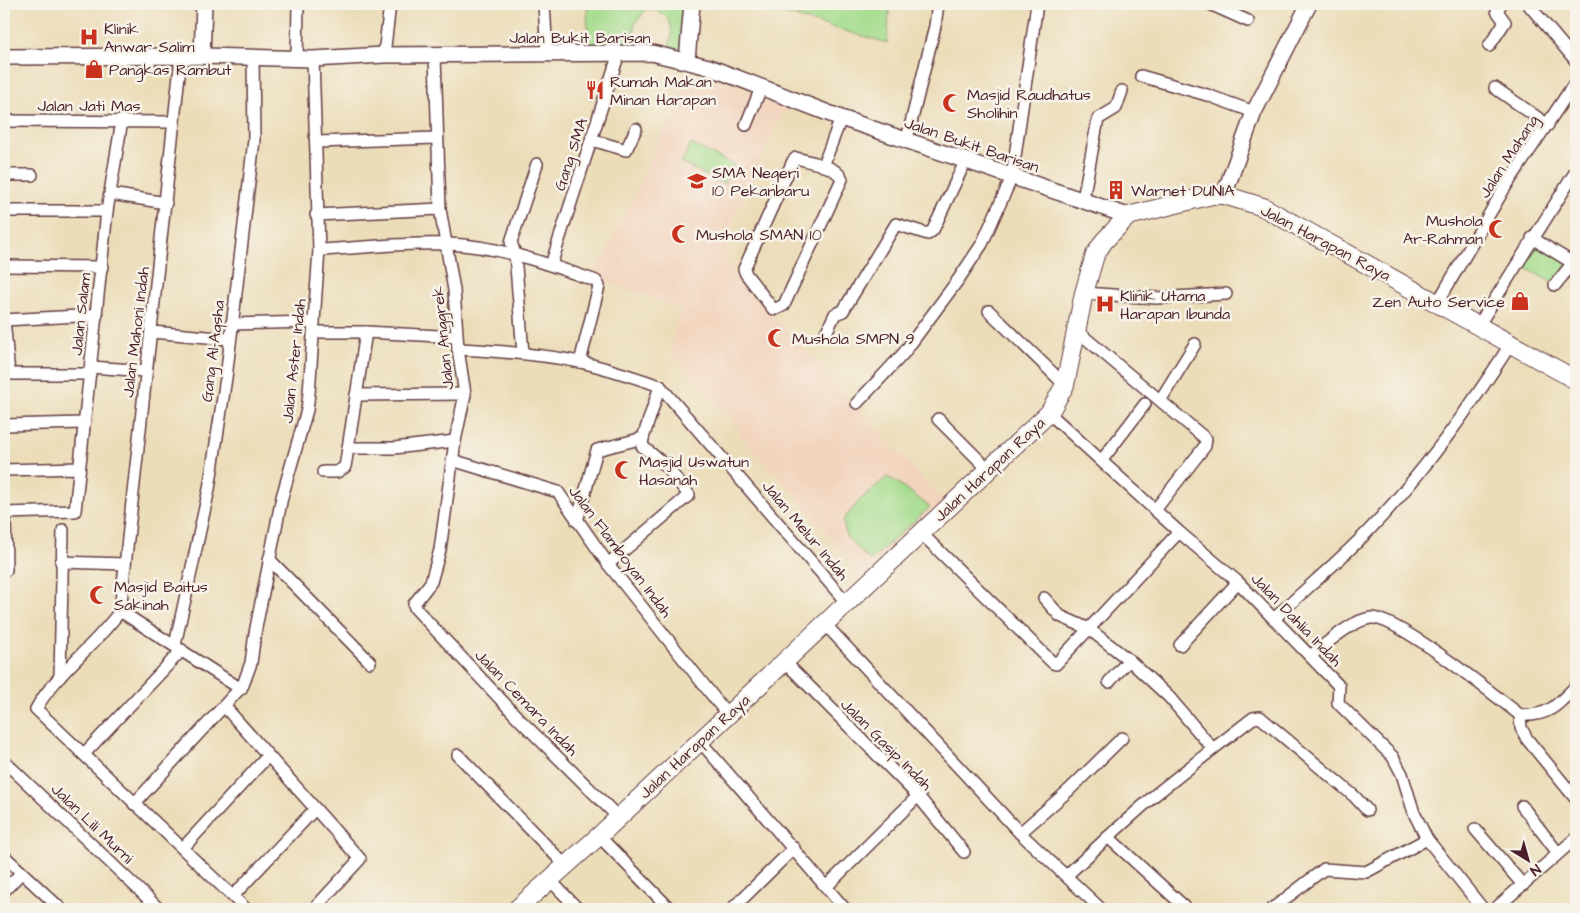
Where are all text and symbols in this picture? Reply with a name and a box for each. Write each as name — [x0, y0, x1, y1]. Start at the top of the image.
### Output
place label: Klinik Anwar Salim — [104, 18, 195, 58]
hospital icon: Klinik Anwar Salim — [78, 26, 100, 48]
street label: Jalan Bukit Barisan — [509, 27, 651, 49]
shop icon: Pangkas Rambut — [83, 58, 105, 80]
place label: Pangkas Rambut — [109, 59, 232, 82]
place label: Rumah Makan Minan Harapan — [610, 71, 716, 111]
restaurant icon: Rumah Makan Minan Harapan — [584, 79, 606, 101]
place label: Masjid Raudhatus Sholihin — [967, 84, 1091, 124]
mosque icon: Masjid Raudhatus Sholihin — [941, 92, 963, 114]
street label: Jalan Jati Mas — [38, 95, 140, 117]
street label: Jalan Mahang — [1474, 111, 1545, 203]
street label: Jalan Bukit Barisan — [901, 112, 1042, 178]
street label: Gang SMA — [549, 115, 594, 194]
place label: SMA Negeri 10 Pekanbaru — [712, 162, 809, 202]
school or university icon: SMA Negeri 10 Pekanbaru — [686, 170, 708, 192]
building icon: Warnet DUNIA — [1105, 179, 1127, 201]
place label: Warnet DUNIA — [1131, 180, 1235, 202]
street label: Jalan Harapan Raya — [1256, 199, 1394, 287]
place label: Mushola Ar-Rahman — [1403, 210, 1483, 250]
mosque icon: Mushola Ar-Rahman — [1487, 218, 1509, 240]
mosque icon: Mushola SMAN 10 — [670, 223, 692, 245]
place label: Mushola SMAN 10 — [696, 224, 822, 246]
street label: Jalan Mahoni Indah — [117, 265, 155, 399]
street label: Jalan Salam — [66, 271, 96, 357]
street label: Jalan Anggrek — [427, 285, 460, 391]
place label: Klinik Utama Harapan Ibunda — [1120, 285, 1230, 325]
shop icon: Zen Auto Service — [1509, 290, 1531, 312]
place label: Zen Auto Service — [1372, 291, 1505, 313]
hospital icon: Klinik Utama Harapan Ibunda — [1094, 293, 1116, 315]
street label: Jalan Aster Indah — [277, 298, 311, 424]
street label: Gang Al-Aqsha — [196, 299, 231, 403]
mosque icon: Mushola SMPN 9 — [766, 327, 788, 349]
place label: Mushola SMPN 9 — [792, 328, 915, 350]
street label: Jalan Harapan Raya — [929, 412, 1051, 528]
place label: Masjid Uswatun Hasanah — [639, 451, 749, 491]
mosque icon: Masjid Uswatun Hasanah — [613, 459, 635, 481]
street label: Jalan Melur Indah — [757, 476, 854, 585]
street label: Jalan Flamboyan Indah — [563, 481, 677, 623]
street label: Jalan Dahlia Indah — [1246, 568, 1347, 671]
place label: Masjid Baitus Sakinah — [114, 576, 208, 616]
mosque icon: Masjid Baitus Sakinah — [88, 584, 110, 606]
street label: Jalan Cemara Indah — [470, 645, 583, 761]
street label: Jalan Harapan Raya — [634, 689, 756, 805]
street label: Jalan Gasip Indah — [836, 694, 937, 795]
street label: Jalan Lili Murni — [46, 779, 139, 869]
north arrow — [1502, 836, 1552, 886]
text: N — [1526, 859, 1545, 880]

